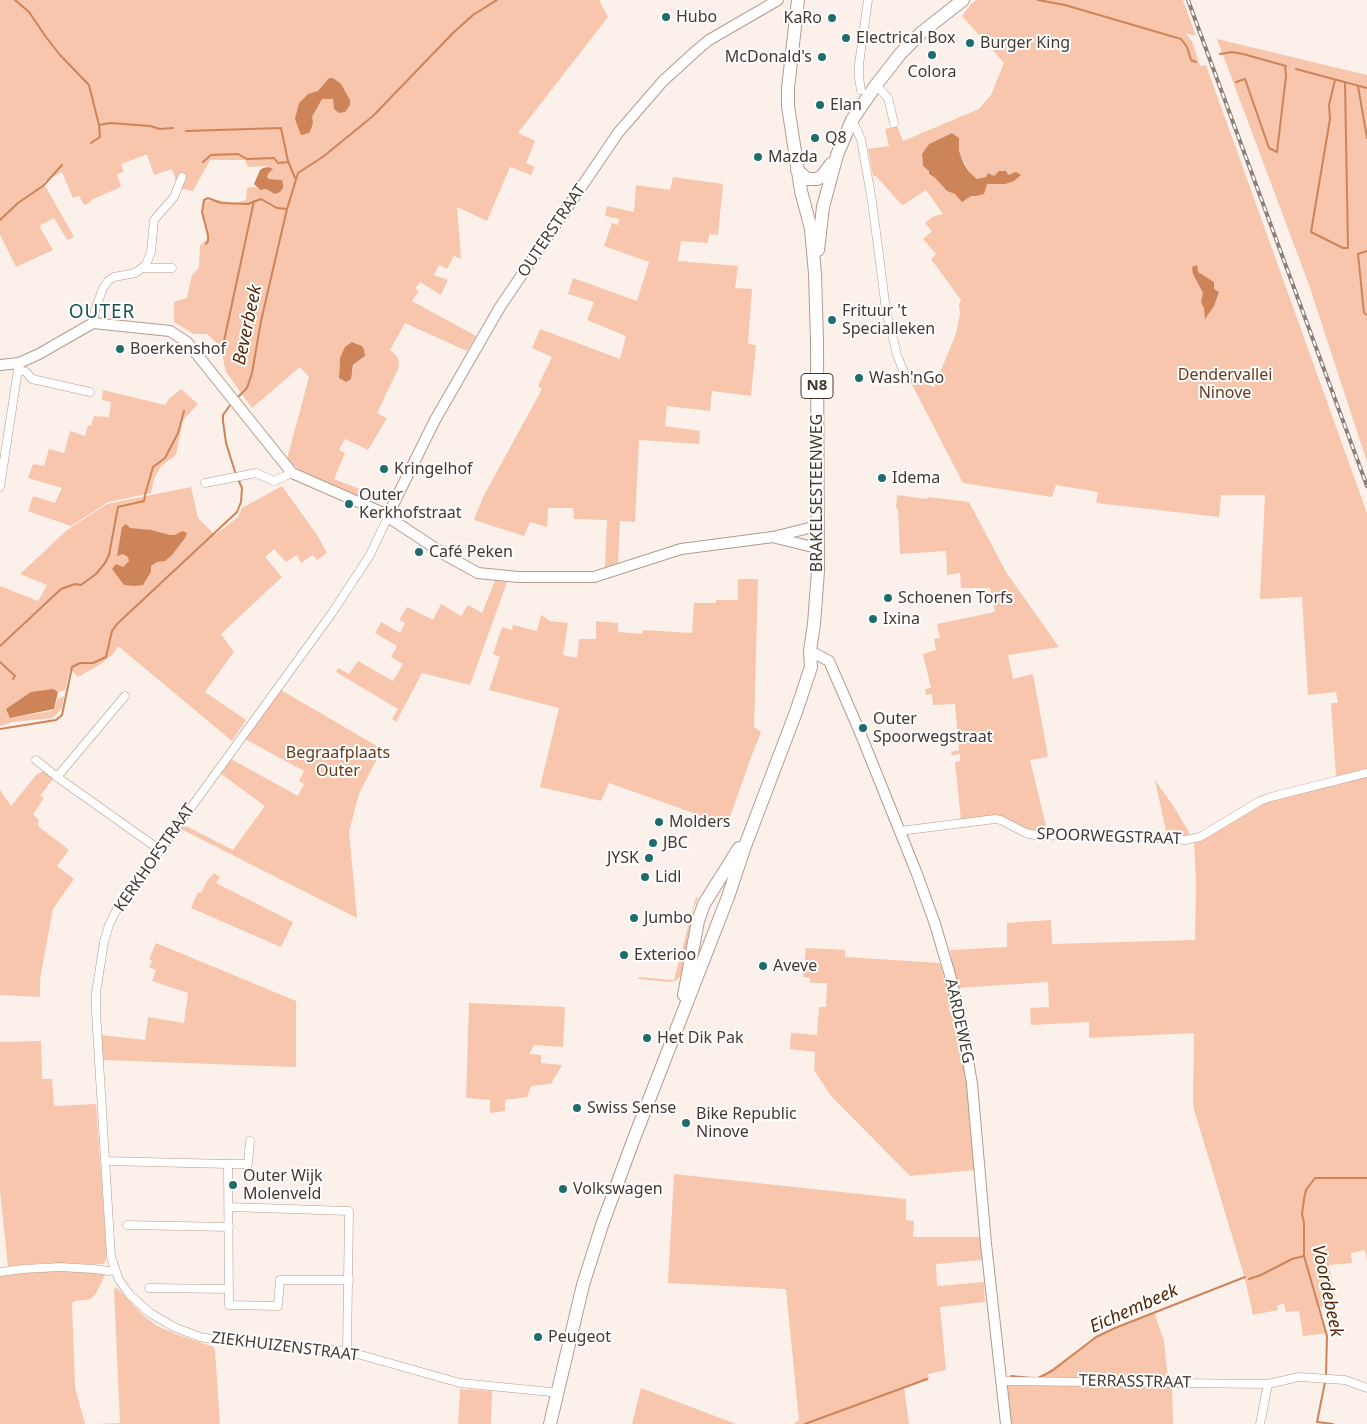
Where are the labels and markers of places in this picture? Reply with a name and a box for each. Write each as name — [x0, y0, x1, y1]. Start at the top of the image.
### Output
place label: Hubo — [676, 7, 717, 27]
place label: KaRo — [783, 8, 822, 28]
marker: Hubo — [660, 11, 672, 23]
marker: KaRo — [826, 12, 838, 24]
place label: Electrical Box — [856, 28, 955, 48]
marker: Electrical Box — [840, 32, 852, 44]
place label: Burger King — [980, 33, 1070, 53]
marker: Burger King — [964, 37, 976, 49]
place label: McDonald's — [725, 47, 812, 67]
marker: Colora — [926, 49, 938, 61]
marker: McDonald's — [816, 51, 828, 63]
place label: Colora — [908, 62, 956, 82]
place label: Elan — [830, 95, 862, 115]
marker: Elan — [814, 99, 826, 111]
place label: Q8 — [825, 128, 847, 148]
marker: Q8 — [809, 132, 821, 144]
place label: Mazda — [768, 147, 818, 167]
marker: Mazda — [752, 151, 764, 163]
place label: Frituur 't Specialleken — [842, 301, 935, 339]
marker: Frituur 't Specialleken — [826, 314, 838, 326]
place label: Boerkenshof — [130, 339, 226, 359]
marker: Boerkenshof — [114, 343, 126, 355]
place label: Wash'nGo — [869, 368, 944, 388]
marker: Wash'nGo — [853, 372, 865, 384]
place label: Kringelhof — [394, 459, 473, 479]
marker: Kringelhof — [378, 463, 390, 475]
place label: Idema — [892, 468, 940, 488]
marker: Idema — [876, 472, 888, 484]
place label: Outer Kerkhofstraat — [359, 485, 462, 523]
marker: Outer Kerkhofstraat — [343, 498, 355, 510]
place label: Café Peken — [429, 542, 513, 562]
marker: Café Peken — [413, 546, 425, 558]
place label: Schoenen Torfs — [898, 588, 1013, 608]
marker: Schoenen Torfs — [882, 592, 894, 604]
place label: Ixina — [883, 609, 920, 629]
marker: Ixina — [867, 613, 879, 625]
place label: Outer Spoorwegstraat — [873, 709, 992, 747]
marker: Outer Spoorwegstraat — [857, 722, 869, 734]
place label: Molders — [669, 812, 730, 832]
marker: Molders — [653, 816, 665, 828]
place label: JBC — [663, 833, 688, 853]
marker: JBC — [647, 837, 659, 849]
place label: JYSK — [607, 848, 639, 868]
marker: JYSK — [643, 852, 655, 864]
place label: Lidl — [655, 867, 681, 887]
marker: Lidl — [639, 871, 651, 883]
place label: Jumbo — [644, 908, 693, 928]
marker: Jumbo — [628, 912, 640, 924]
place label: Exterioo — [634, 945, 696, 965]
marker: Exterioo — [618, 949, 630, 961]
place label: Aveve — [773, 956, 817, 976]
marker: Aveve — [757, 960, 769, 972]
place label: Het Dik Pak — [657, 1028, 744, 1048]
marker: Het Dik Pak — [641, 1032, 653, 1044]
place label: Swiss Sense — [587, 1098, 676, 1118]
marker: Swiss Sense — [571, 1102, 583, 1114]
place label: Bike Republic Ninove — [696, 1104, 797, 1142]
marker: Bike Republic Ninove — [680, 1117, 692, 1129]
place label: Outer Wijk Molenveld — [243, 1166, 323, 1204]
marker: Outer Wijk Molenveld — [227, 1179, 239, 1191]
place label: Volkswagen — [573, 1179, 663, 1199]
marker: Volkswagen — [557, 1183, 569, 1195]
place label: Peugeot — [548, 1327, 611, 1347]
marker: Peugeot — [532, 1331, 544, 1343]

